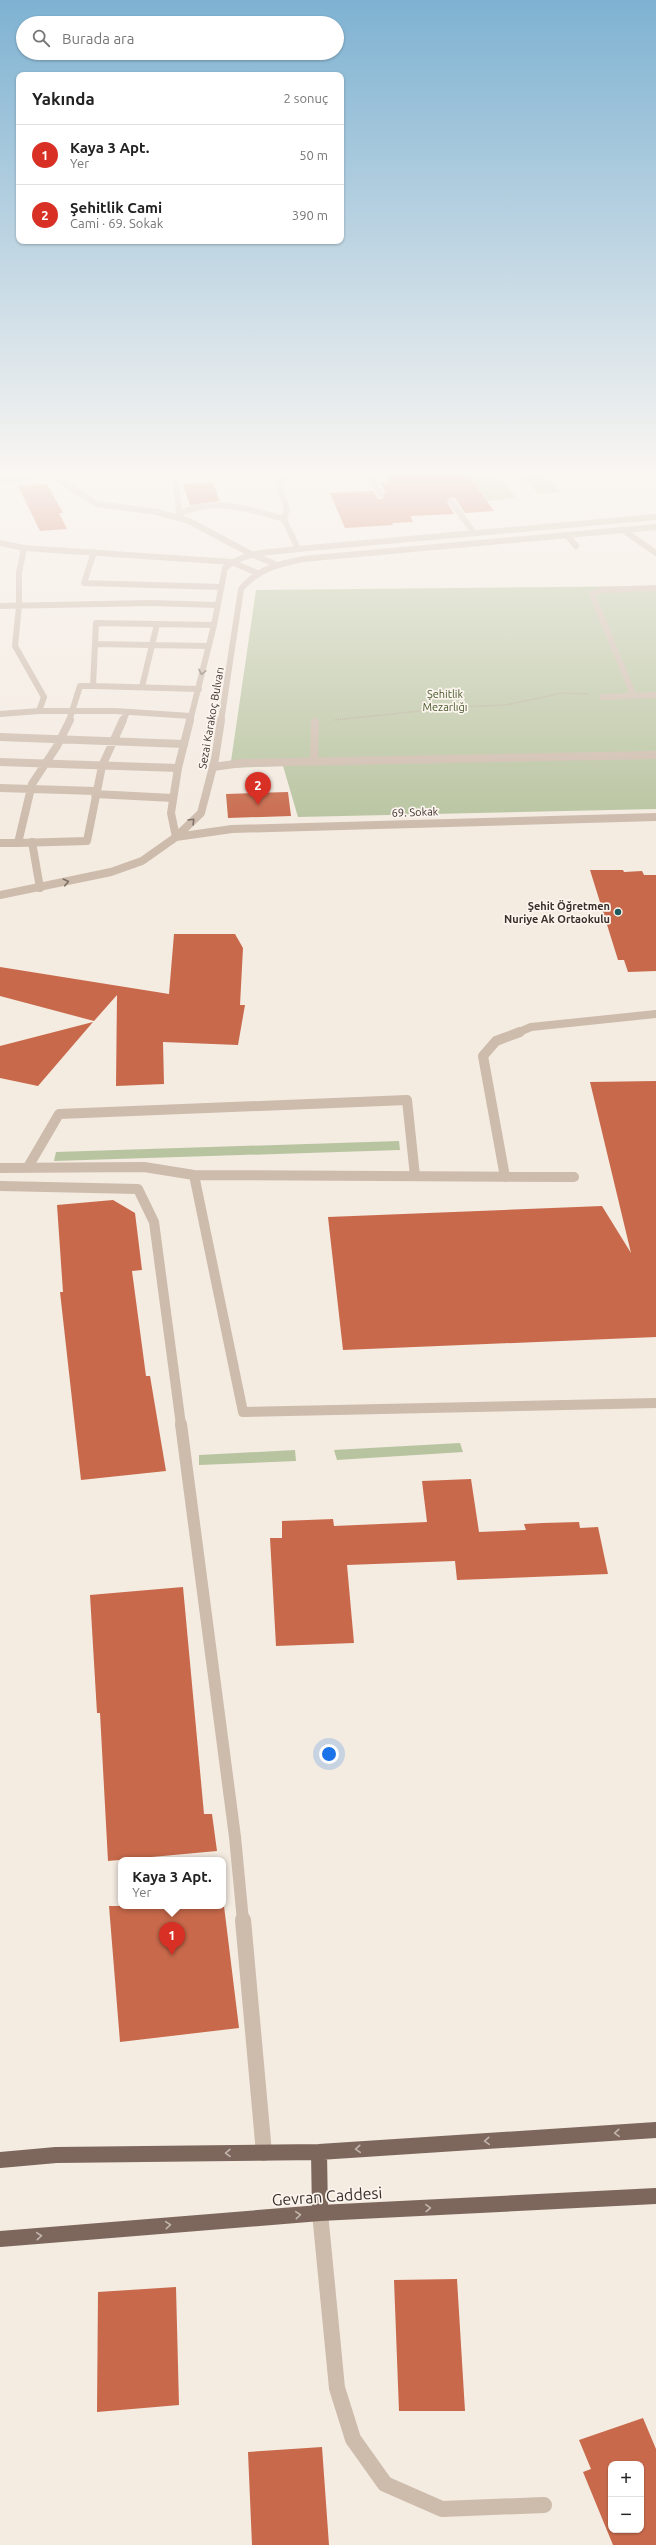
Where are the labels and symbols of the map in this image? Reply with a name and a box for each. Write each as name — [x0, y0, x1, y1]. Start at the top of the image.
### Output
street label: Sezai Karakoç Bulvarı — [196, 666, 226, 770]
one-way arrow — [199, 669, 207, 675]
park label: Şehitlik Mezarlığı — [422, 688, 468, 713]
pin: 2 — [245, 772, 271, 805]
street label: 69. Sokak — [392, 805, 439, 819]
one-way arrow — [187, 818, 195, 826]
one-way arrow — [63, 879, 69, 887]
place label: Şehit Öğretmen Nuriye Ak Ortaokulu — [504, 900, 610, 925]
marker: Şehit Öğretmen Nuriye Ak Ortaokulu — [613, 907, 623, 917]
your location — [319, 1744, 339, 1764]
pin: 1 — [159, 1922, 185, 1955]
one-way arrow — [614, 2128, 620, 2137]
one-way arrow — [484, 2137, 490, 2145]
one-way arrow — [355, 2145, 361, 2154]
one-way arrow — [225, 2149, 231, 2157]
street label: Gevran Caddesi — [271, 2183, 383, 2209]
one-way arrow — [425, 2203, 431, 2212]
one-way arrow — [295, 2210, 301, 2219]
one-way arrow — [165, 2221, 171, 2230]
one-way arrow — [36, 2231, 42, 2240]

